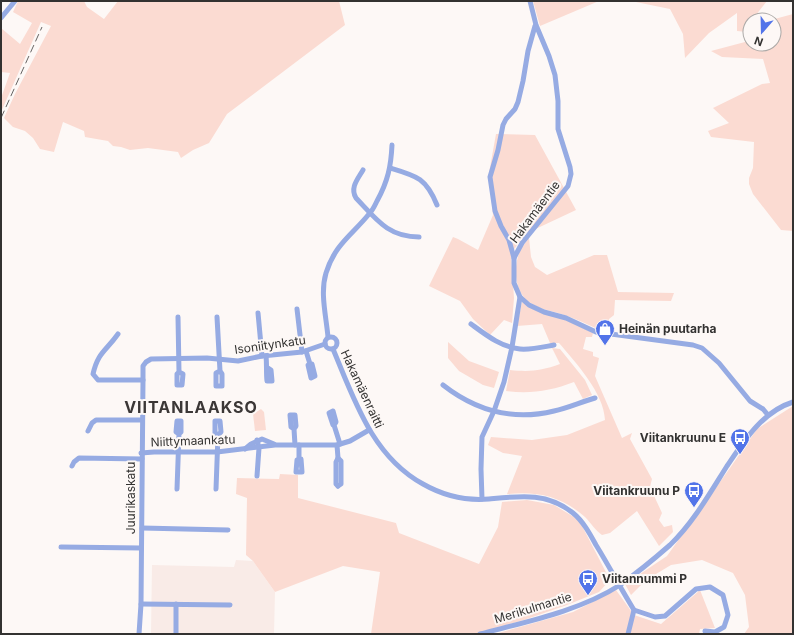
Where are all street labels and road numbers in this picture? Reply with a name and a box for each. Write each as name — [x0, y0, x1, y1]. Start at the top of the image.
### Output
street label: Hakamäentie — [506, 178, 563, 246]
street label: Isoniitynkatu — [233, 332, 307, 357]
street label: Hakamäenraitti — [338, 347, 387, 431]
street label: Niittymaankatu — [150, 432, 236, 449]
street label: Juurikaskatu — [123, 462, 138, 534]
street label: Merikulmantie — [492, 589, 573, 626]

